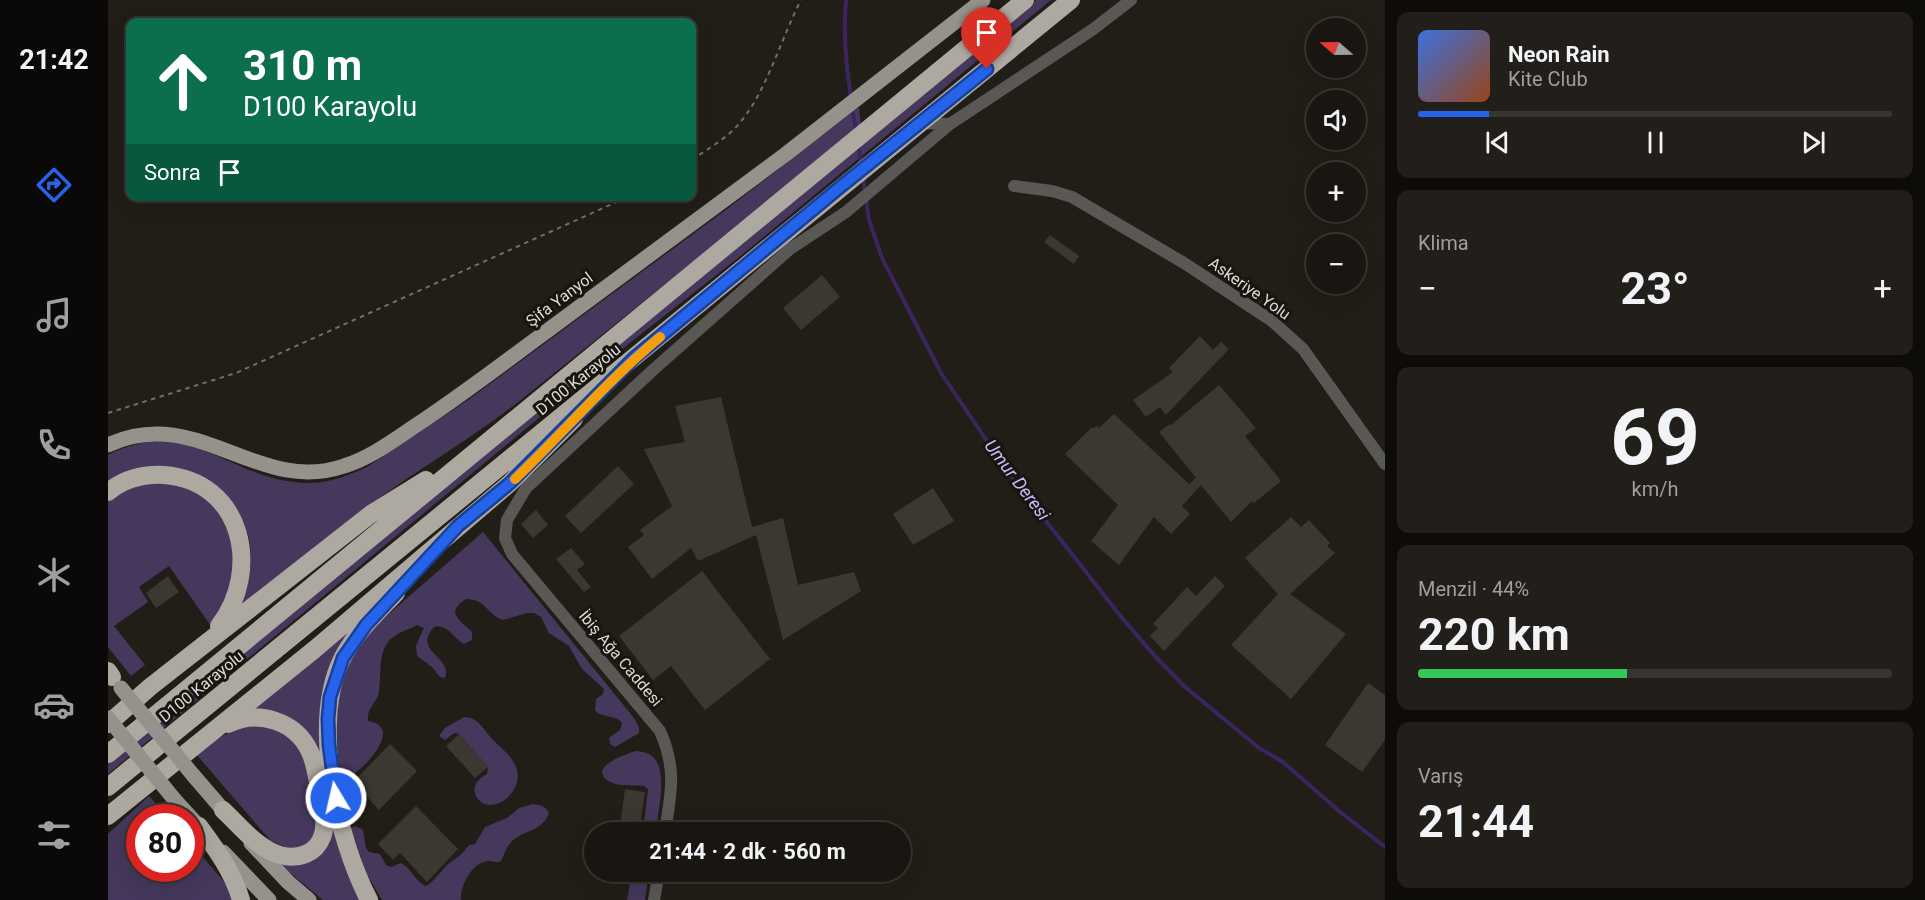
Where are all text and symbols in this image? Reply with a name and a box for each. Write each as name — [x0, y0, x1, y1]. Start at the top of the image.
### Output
pin — [961, 7, 1012, 69]
icon: arrive — [970, 16, 1003, 49]
north arrow — [1306, 18, 1366, 78]
map controls — [1306, 18, 1366, 294]
text: 310 m — [243, 41, 362, 90]
icon: ahead — [144, 42, 222, 120]
text: Neon Rain — [1508, 42, 1610, 67]
text: 21:42 — [19, 44, 89, 76]
text: Kite Club — [1508, 67, 1588, 91]
button: sound — [1306, 90, 1366, 150]
text: D100 Karayolu — [243, 91, 417, 123]
icon: previous — [1481, 126, 1514, 159]
icon: pause — [1639, 126, 1672, 159]
icon: next — [1797, 126, 1830, 159]
icon: arrive — [213, 156, 246, 189]
text: Sonra — [144, 160, 201, 185]
button: + — [1306, 162, 1366, 222]
icon: directions — [33, 164, 75, 206]
text: Klima — [1418, 231, 1469, 255]
button: − — [1306, 234, 1366, 294]
street label: Askeriye Yolu — [1205, 253, 1294, 324]
text: 23° — [1620, 262, 1690, 315]
street label: Şifa Yanyol — [522, 268, 596, 331]
text: − — [1418, 269, 1437, 308]
text: + — [1873, 269, 1892, 308]
icon: music — [33, 294, 75, 336]
street label: D100 Karayolu — [532, 340, 624, 419]
text: 69 — [1610, 392, 1700, 483]
icon: phone — [33, 424, 75, 466]
water label: Umur Deresi — [980, 435, 1055, 525]
text: km/h — [1632, 477, 1678, 501]
icon: climate — [33, 554, 75, 596]
text: Menzil · 44% — [1418, 577, 1529, 601]
street label: İbiş Ağa Caddesi — [575, 607, 666, 710]
text: 220 km — [1418, 608, 1570, 661]
street label: D100 Karayolu — [155, 647, 247, 726]
icon: car — [33, 684, 75, 726]
text: Varış — [1418, 764, 1463, 788]
position arrow — [304, 766, 368, 830]
text: 21:44 — [1418, 795, 1534, 848]
speed limit sign: 80 — [126, 804, 204, 882]
icon: filters — [33, 814, 75, 856]
text: 21:44 · 2 dk · 560 m — [649, 839, 846, 864]

